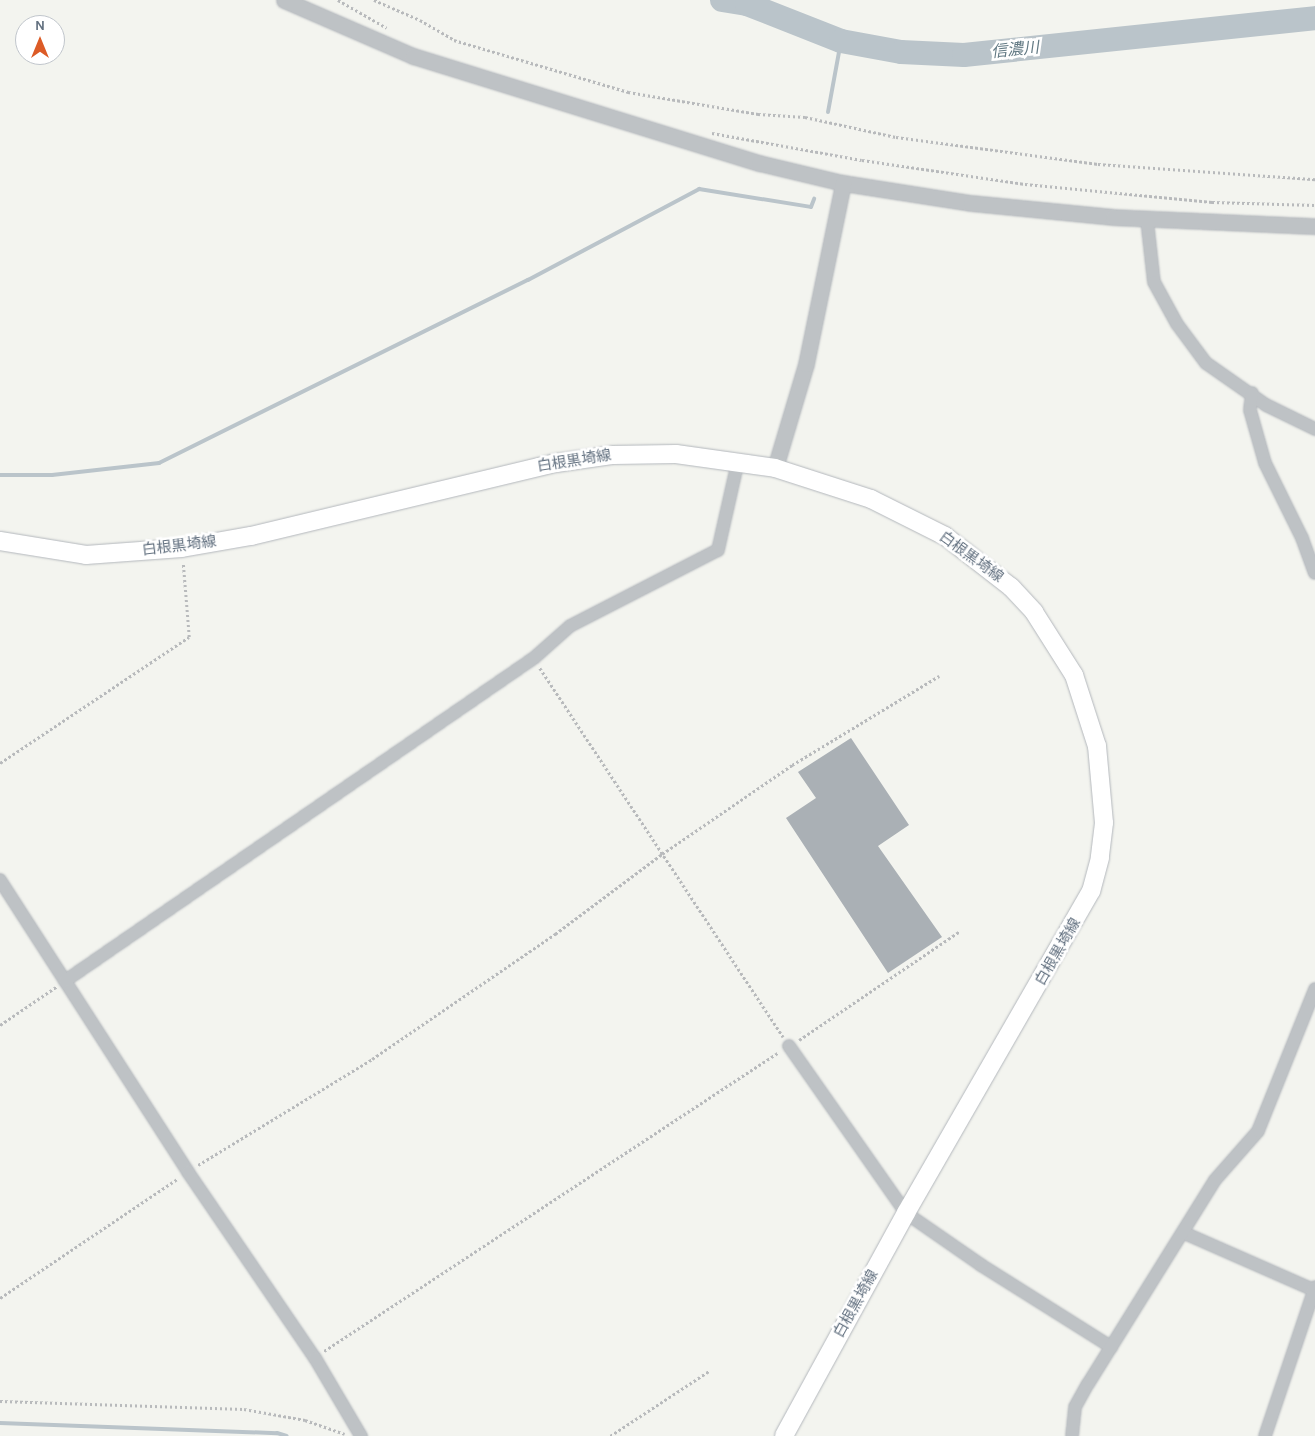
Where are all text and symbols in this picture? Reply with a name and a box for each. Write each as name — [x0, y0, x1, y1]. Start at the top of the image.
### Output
north arrow — [15, 15, 65, 65]
text: N — [35, 17, 45, 34]
water label: 信濃川 — [990, 38, 1040, 62]
street label: 白根黒埼線 — [536, 446, 612, 476]
street label: 白根黒埼線 — [935, 528, 1007, 586]
street label: 白根黒埼線 — [141, 532, 217, 560]
street label: 白根黒埼線 — [1031, 915, 1085, 989]
street label: 白根黒埼線 — [830, 1267, 882, 1341]

